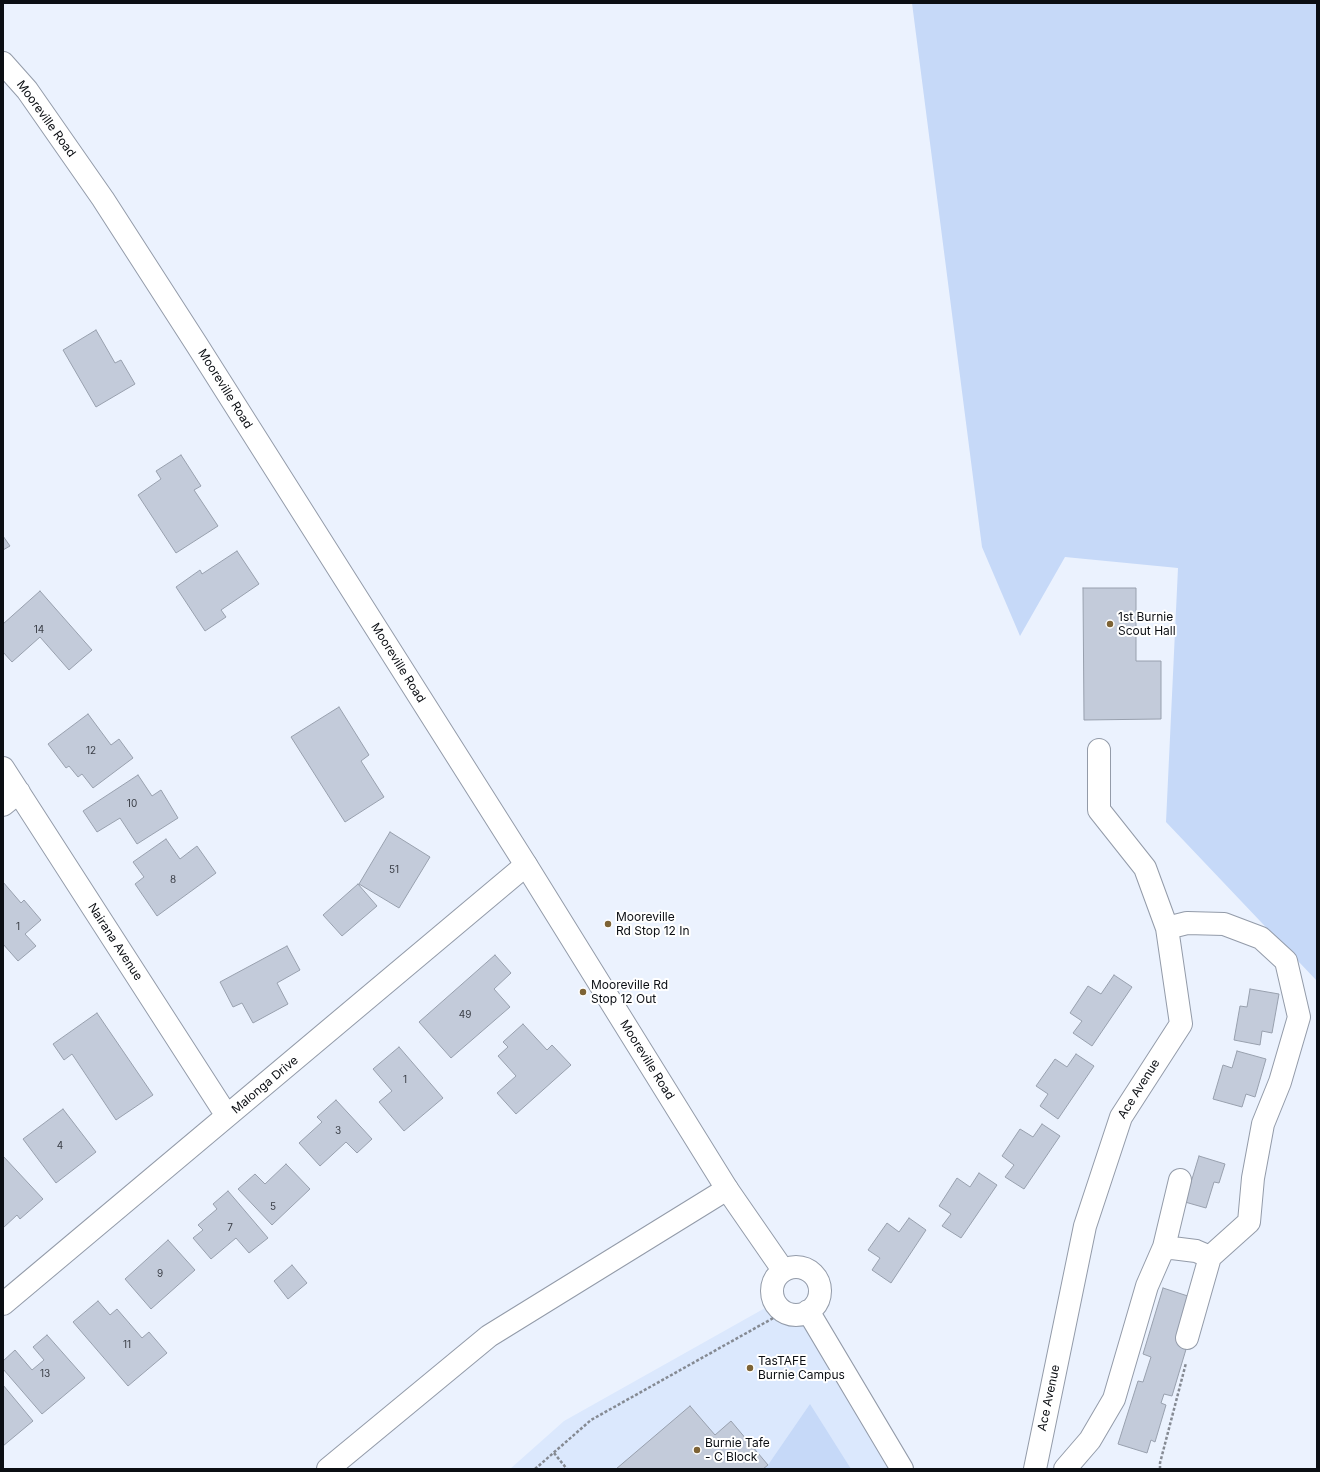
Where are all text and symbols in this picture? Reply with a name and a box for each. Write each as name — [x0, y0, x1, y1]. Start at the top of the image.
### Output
street label: Mooreville Road — [13, 78, 79, 160]
street label: Mooreville Road — [195, 347, 255, 431]
place label: 1st Burnie Scout Hall — [1118, 610, 1176, 638]
marker: 1st Burnie Scout Hall — [1105, 619, 1115, 629]
street label: Mooreville Road — [368, 621, 428, 705]
house number: 14 — [34, 624, 44, 636]
house number: 12 — [86, 745, 96, 757]
house number: 10 — [127, 798, 137, 810]
house number: 51 — [389, 864, 399, 876]
house number: 8 — [170, 874, 176, 886]
street label: Nairana Avenue — [85, 901, 145, 983]
place label: Mooreville Rd Stop 12 In — [616, 910, 690, 938]
marker: Mooreville Rd Stop 12 In — [603, 919, 613, 929]
house number: 1 — [16, 921, 20, 933]
place label: Mooreville Rd Stop 12 Out — [591, 978, 668, 1006]
marker: Mooreville Rd Stop 12 Out — [578, 987, 588, 997]
house number: 49 — [459, 1009, 471, 1021]
street label: Mooreville Road — [617, 1018, 677, 1102]
street label: Malonga Drive — [229, 1053, 301, 1117]
street label: Ace Avenue — [1115, 1056, 1163, 1122]
house number: 1 — [403, 1074, 407, 1086]
house number: 3 — [335, 1125, 341, 1137]
house number: 4 — [57, 1140, 63, 1152]
house number: 5 — [270, 1201, 276, 1213]
house number: 7 — [227, 1222, 233, 1234]
house number: 9 — [157, 1268, 163, 1280]
house number: 11 — [123, 1339, 131, 1351]
place label: TasTAFE Burnie Campus — [758, 1354, 845, 1382]
marker: TasTAFE Burnie Campus — [745, 1363, 755, 1373]
street label: Ace Avenue — [1035, 1363, 1063, 1433]
house number: 13 — [40, 1368, 50, 1380]
place label: Burnie Tafe - C Block — [705, 1436, 770, 1464]
marker: Burnie Tafe - C Block — [692, 1445, 702, 1455]

